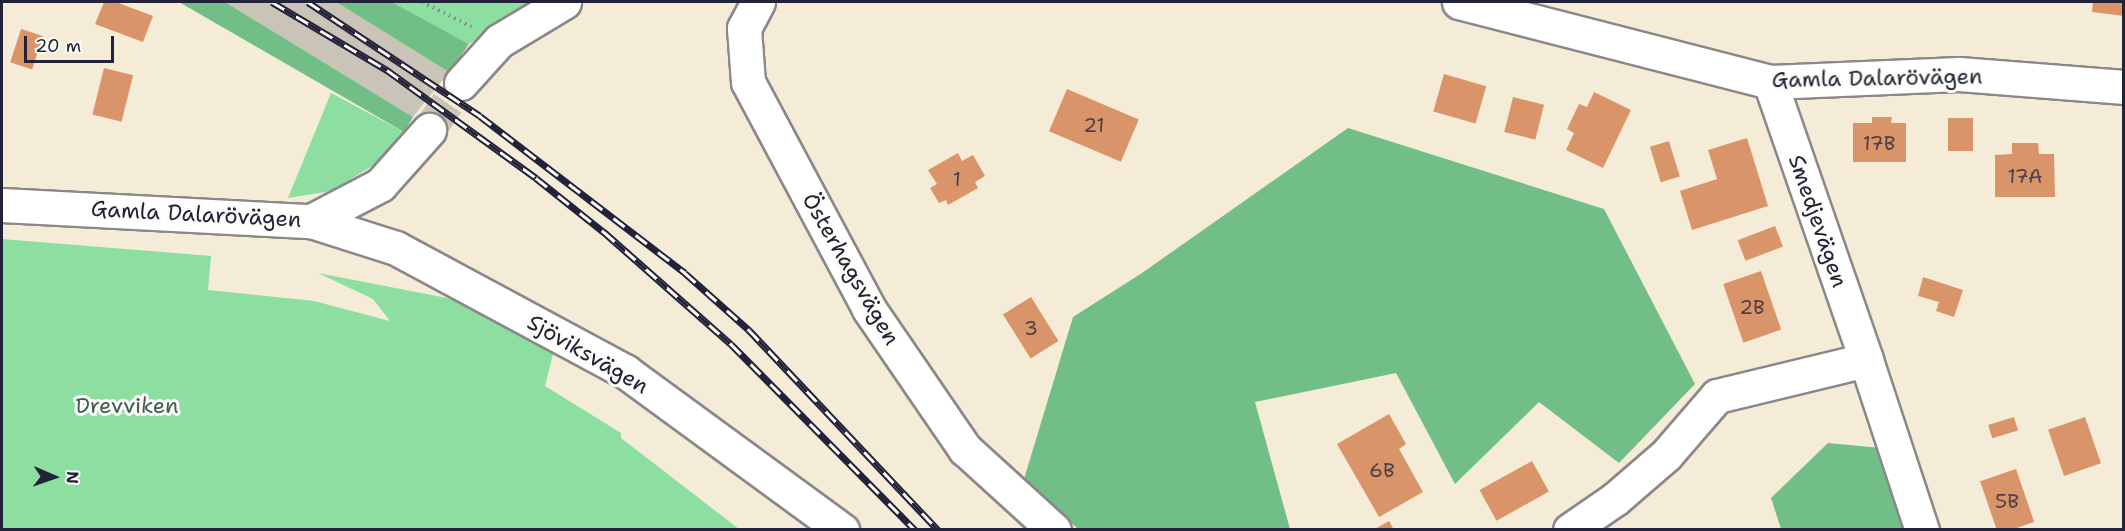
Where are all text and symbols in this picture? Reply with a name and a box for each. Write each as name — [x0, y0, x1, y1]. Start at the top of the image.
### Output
scale bar — [27, 24, 117, 62]
text: 20 m — [35, 34, 81, 58]
street label: Gamla Dalarövägen — [1771, 63, 1983, 93]
house number: 21 — [1083, 113, 1105, 137]
house number: 17B — [1862, 131, 1896, 155]
street label: Smedjevägen — [1783, 151, 1853, 291]
house number: 17A — [2008, 164, 2042, 188]
house number: 1 — [953, 167, 961, 191]
street label: Österhagsvägen — [797, 188, 905, 350]
street label: Gamla Dalarövägen — [90, 195, 302, 233]
house number: 2B — [1739, 295, 1765, 319]
street label: Sjöviksvägen — [523, 309, 653, 399]
house number: 3 — [1024, 316, 1038, 340]
park label: Drevviken — [76, 393, 178, 419]
north arrow — [24, 447, 84, 507]
house number: 6B — [1369, 458, 1395, 482]
text: N — [62, 471, 83, 484]
house number: 5B — [1995, 489, 2019, 513]

